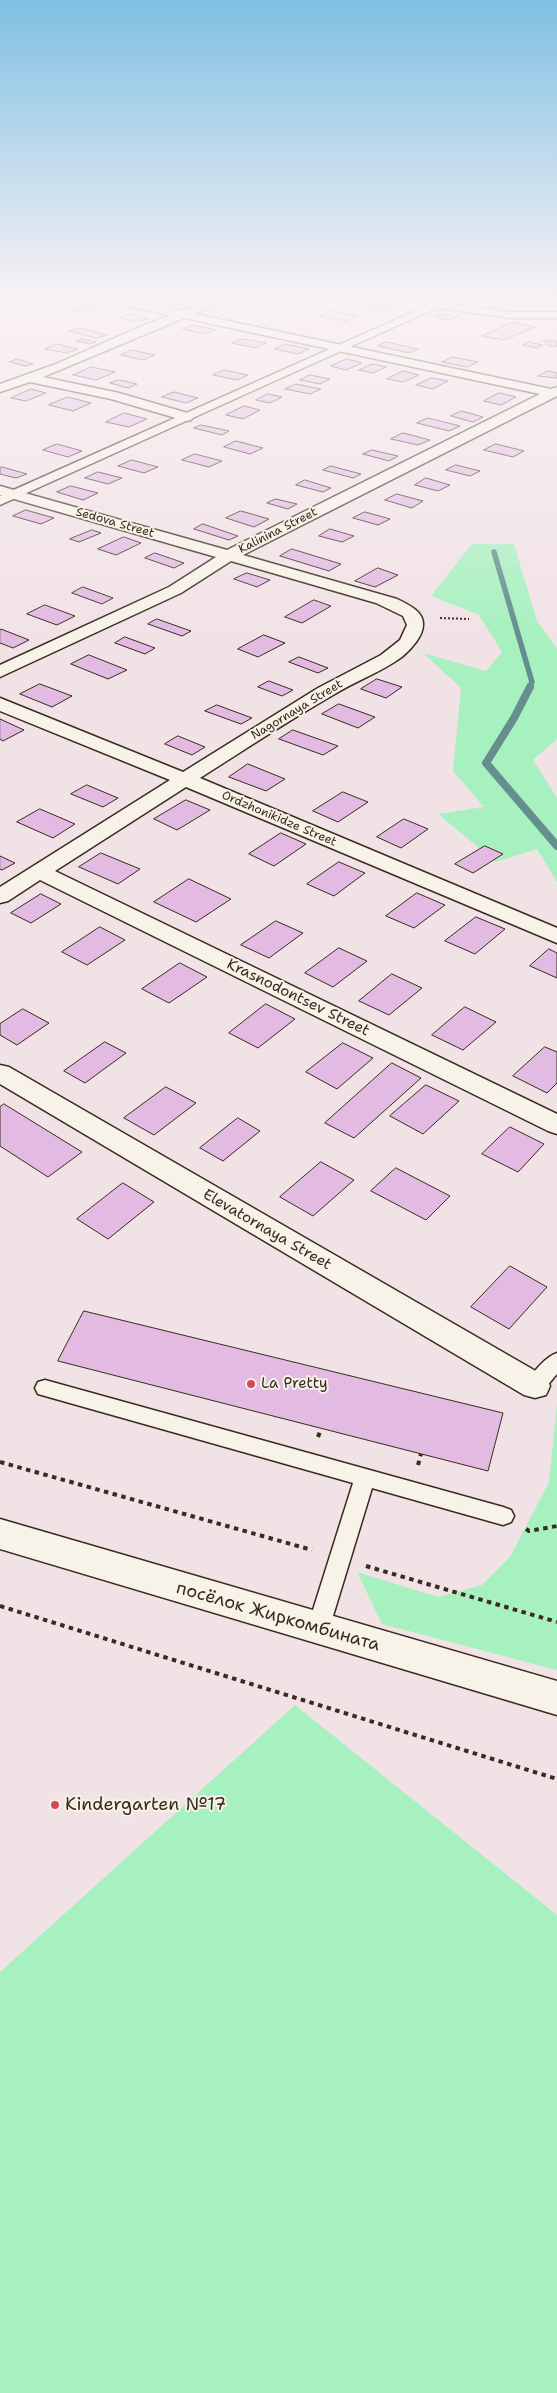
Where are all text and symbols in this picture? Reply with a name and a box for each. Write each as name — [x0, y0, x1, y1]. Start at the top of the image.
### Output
street label: Sedova Street — [74, 505, 156, 541]
street label: Kalinina Street — [236, 505, 320, 557]
street label: Nagornaya Street — [249, 677, 345, 743]
street label: Ordzhonikidze Street — [219, 788, 339, 850]
street label: Krasnodontsev Street — [224, 956, 372, 1040]
street label: Elevatornaya Street — [200, 1186, 334, 1274]
place label: La Pretty — [261, 1375, 328, 1393]
marker: La Pretty — [245, 1378, 257, 1390]
street label: посёлок Жиркомбината — [174, 1578, 382, 1656]
place label: Kindergarten №17 — [65, 1794, 226, 1816]
marker: Kindergarten №17 — [49, 1799, 61, 1811]

